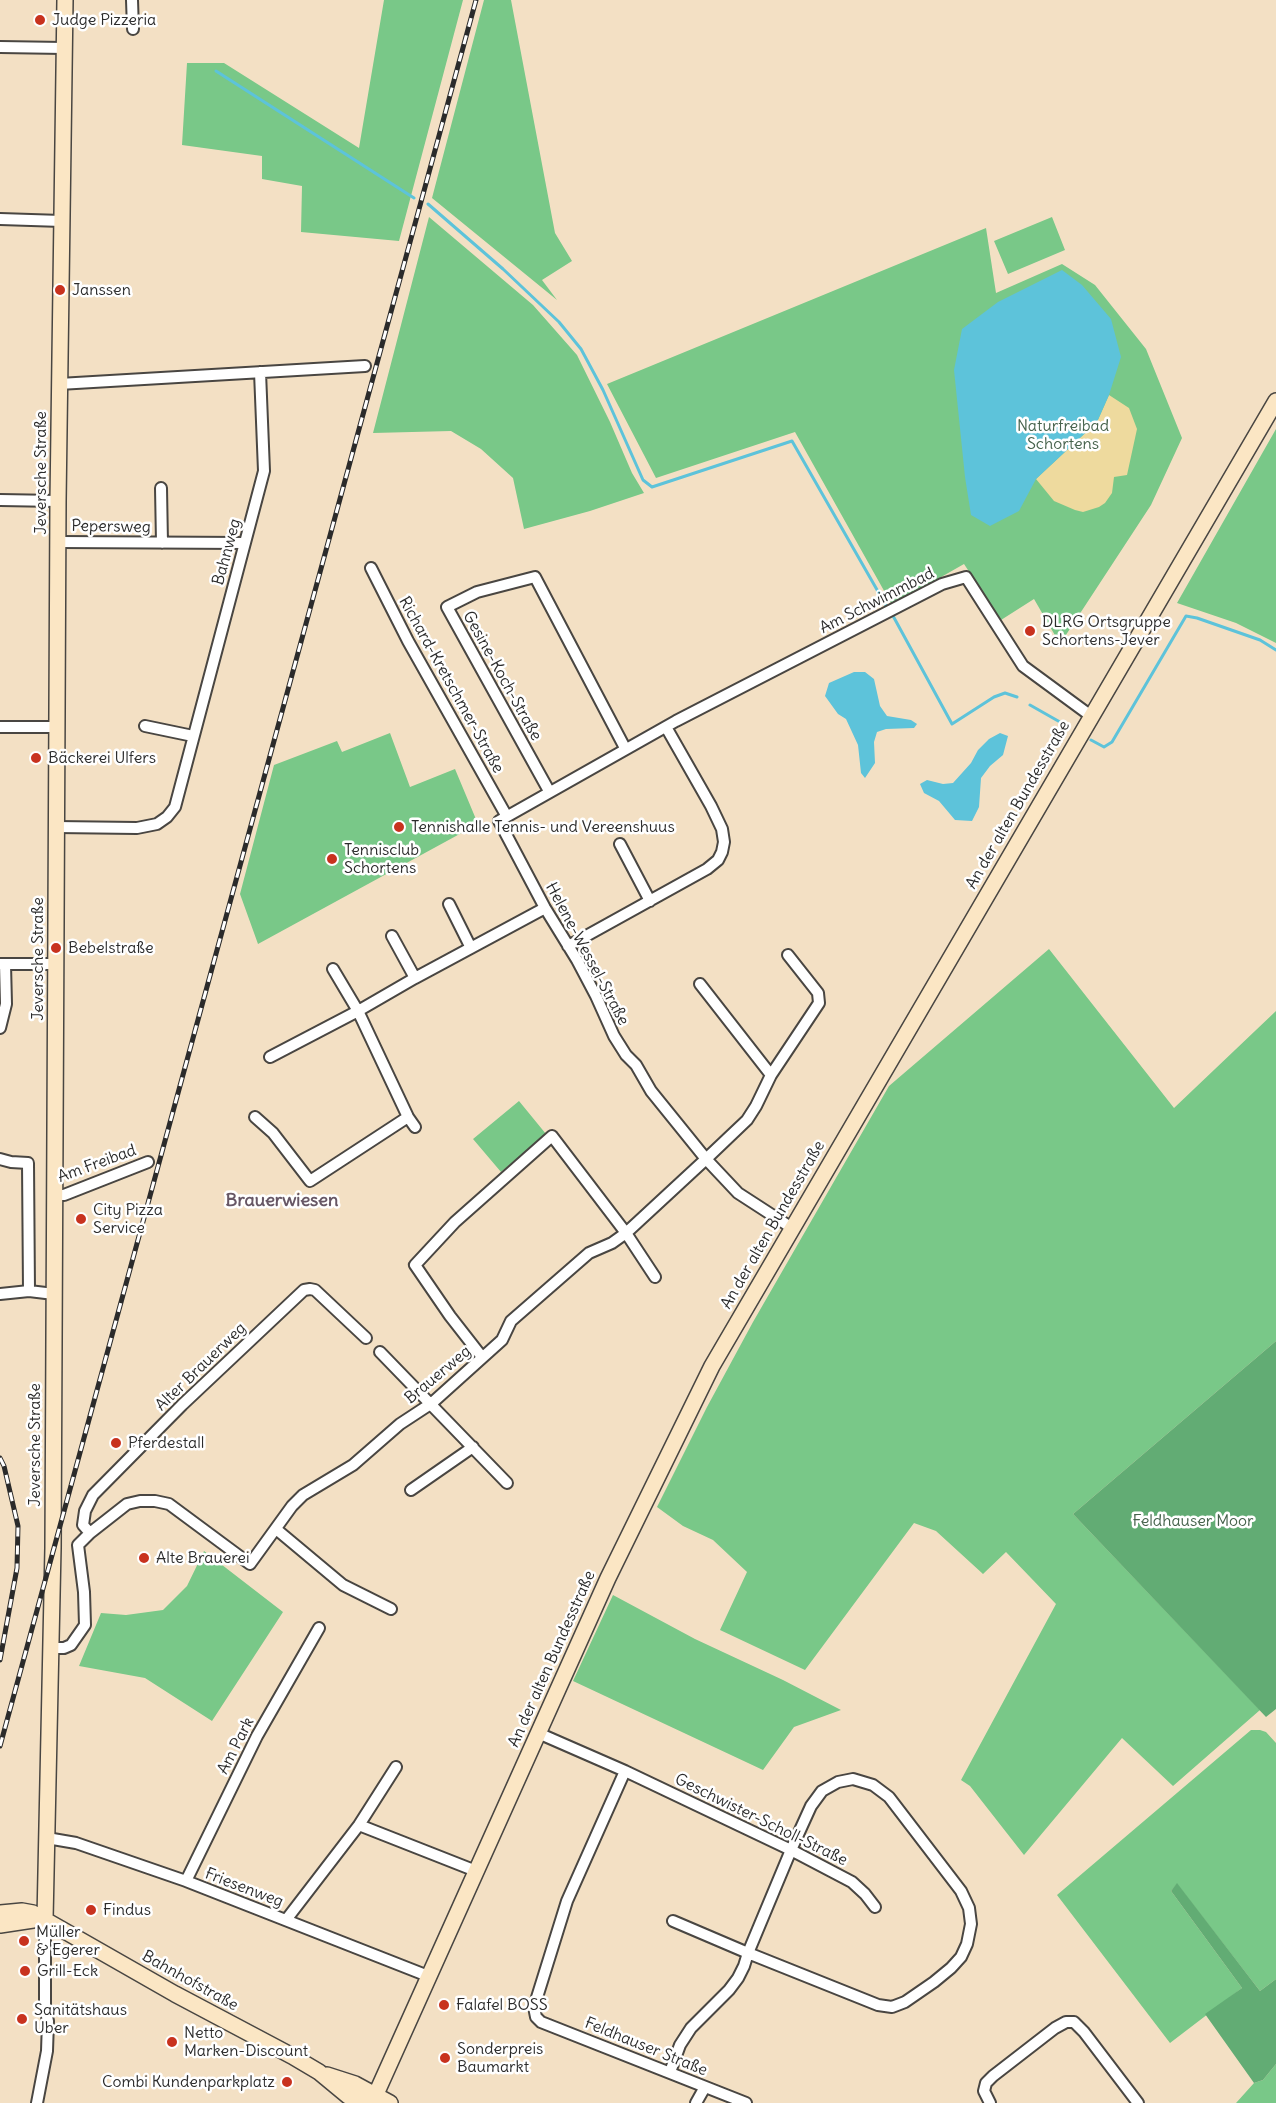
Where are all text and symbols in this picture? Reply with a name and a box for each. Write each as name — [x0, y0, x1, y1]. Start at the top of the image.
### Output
place label: Judge Pizzeria — [52, 10, 156, 30]
marker: Judge Pizzeria — [33, 13, 47, 27]
place label: Janssen — [72, 280, 131, 300]
marker: Janssen — [53, 283, 67, 297]
street label: Jeversche Straße — [31, 411, 51, 535]
park label: Naturfreibad Schortens — [1017, 416, 1109, 454]
street label: Pepersweg — [71, 517, 151, 537]
street label: Bahnweg — [209, 517, 245, 587]
street label: Am Schwimmbad — [817, 564, 937, 638]
street label: Richard-Kretschmer-Straße — [394, 593, 508, 777]
street label: Gesine-Koch-Straße — [458, 608, 546, 744]
place label: DLRG Ortsgruppe Schortens-Jever — [1042, 612, 1171, 650]
marker: DLRG Ortsgruppe Schortens-Jever — [1023, 624, 1037, 638]
street label: An der alten Bundesstraße — [962, 717, 1074, 893]
place label: Bäckerei Ulfers — [48, 748, 156, 768]
marker: Bäckerei Ulfers — [29, 751, 43, 765]
place label: Tennishalle Tennis- und Vereenshuus — [411, 817, 675, 837]
marker: Tennishalle Tennis- und Vereenshuus — [392, 820, 406, 834]
place label: Tennisclub Schortens — [344, 840, 419, 878]
marker: Tennisclub Schortens — [325, 852, 339, 866]
street label: Helene-Wessel-Straße — [541, 879, 633, 1029]
street label: Jeversche Straße — [28, 897, 48, 1021]
place label: Bebelstraße — [68, 938, 154, 958]
marker: Bebelstraße — [49, 941, 63, 955]
street label: An der alten Bundesstraße — [717, 1137, 829, 1313]
street label: Am Freibad — [55, 1141, 139, 1187]
district label: Brauerwiesen — [226, 1190, 338, 1212]
place label: City Pizza Service — [93, 1200, 163, 1238]
marker: City Pizza Service — [74, 1212, 88, 1226]
street label: Alter Brauerweg — [152, 1319, 250, 1415]
street label: Brauerweg — [401, 1342, 475, 1408]
street label: Jeversche Straße — [25, 1383, 45, 1507]
place label: Pferdestall — [128, 1433, 204, 1453]
marker: Pferdestall — [109, 1436, 123, 1450]
park label: Feldhauser Moor — [1132, 1511, 1254, 1531]
place label: Alte Brauerei — [156, 1548, 250, 1568]
marker: Alte Brauerei — [137, 1551, 151, 1565]
street label: An der alten Bundesstraße — [504, 1568, 600, 1750]
street label: Am Park — [214, 1714, 258, 1778]
street label: Geschwister-Scholl-Straße — [672, 1770, 850, 1870]
street label: Friesenweg — [202, 1864, 286, 1912]
place label: Findus — [103, 1900, 151, 1920]
marker: Findus — [84, 1903, 98, 1917]
place label: Müller & Egerer — [36, 1922, 100, 1960]
marker: Müller & Egerer — [17, 1934, 31, 1948]
street label: Bahnhofstraße — [139, 1947, 241, 2015]
place label: Grill-Eck — [37, 1961, 98, 1981]
marker: Grill-Eck — [18, 1964, 32, 1978]
place label: Falafel BOSS — [456, 1995, 548, 2015]
marker: Falafel BOSS — [437, 1998, 451, 2012]
place label: Sanitätshaus Uber — [34, 2000, 127, 2038]
marker: Sanitätshaus Uber — [15, 2012, 29, 2026]
street label: Feldhauser Straße — [582, 2014, 710, 2080]
place label: Netto Marken-Discount — [184, 2023, 308, 2061]
marker: Netto Marken-Discount — [165, 2035, 179, 2049]
place label: Sonderpreis Baumarkt — [457, 2039, 543, 2077]
marker: Sonderpreis Baumarkt — [438, 2051, 452, 2065]
place label: Combi Kundenparkplatz — [102, 2072, 275, 2092]
marker: Combi Kundenparkplatz — [280, 2075, 294, 2089]

